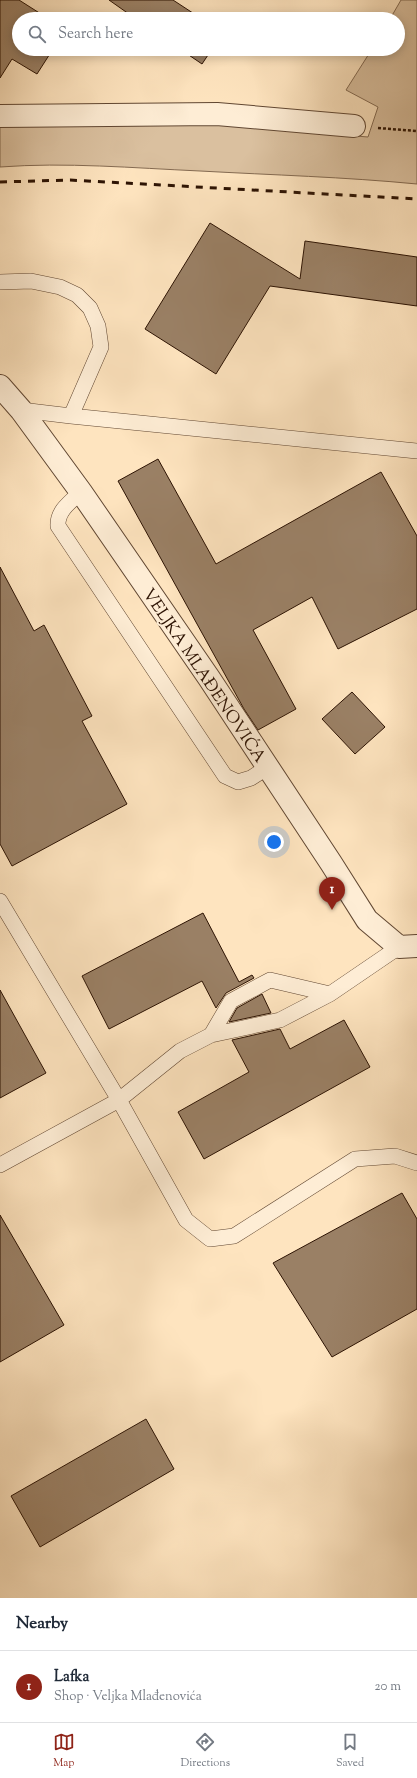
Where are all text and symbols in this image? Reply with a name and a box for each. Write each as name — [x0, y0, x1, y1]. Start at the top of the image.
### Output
search box — [12, 12, 405, 56]
icon: search — [26, 23, 48, 45]
text: Search here — [58, 24, 133, 45]
street label: VELJKA MLAĐENOVIĆA — [136, 584, 271, 768]
your location — [264, 832, 284, 852]
pin: 1 — [319, 877, 345, 910]
text: Nearby — [16, 1612, 68, 1636]
text: Lafka — [54, 1667, 89, 1688]
text: 1 — [27, 1678, 31, 1696]
text: 20 m — [375, 1678, 401, 1696]
text: Shop · Veljka Mlađenovića — [54, 1688, 202, 1706]
tab: Map — [53, 1731, 75, 1771]
tab: Directions — [181, 1731, 230, 1771]
tab: Saved — [336, 1731, 364, 1771]

